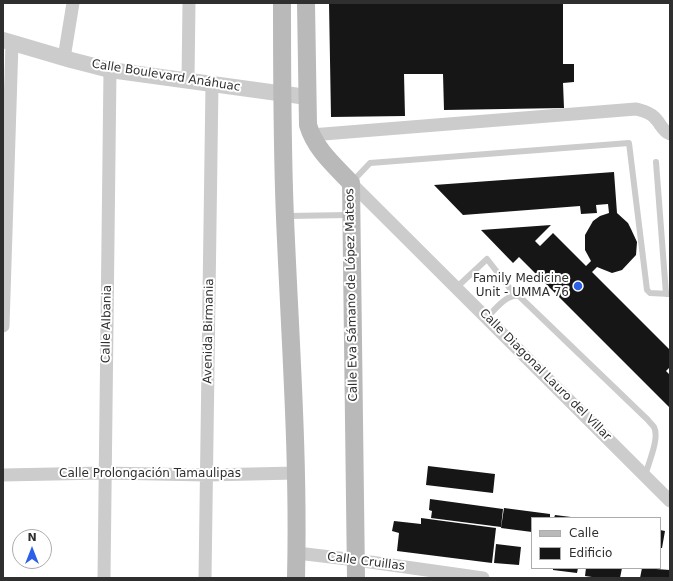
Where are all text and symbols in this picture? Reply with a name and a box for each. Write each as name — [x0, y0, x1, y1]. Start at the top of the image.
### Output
street label: Calle Boulevard Anáhuac — [91, 57, 241, 95]
street label: Calle Eva Sámano de López Mateos — [343, 188, 361, 402]
place label: Family Medicine Unit - UMMA 76 — [473, 272, 569, 300]
street label: Avenida Birmania — [201, 278, 217, 384]
marker: Family Medicine Unit - UMMA 76 — [572, 280, 584, 292]
street label: Calle Albania — [99, 285, 115, 363]
street label: Calle Diagonal Lauro del Villar — [476, 306, 614, 444]
street label: Calle Prolongación Tamaulipas — [59, 467, 241, 481]
legend — [531, 517, 661, 569]
text: Calle — [569, 526, 599, 540]
north arrow — [12, 529, 52, 569]
text: N — [27, 531, 37, 544]
text: Edificio — [569, 546, 612, 560]
street label: Calle Cruillas — [326, 550, 406, 574]

